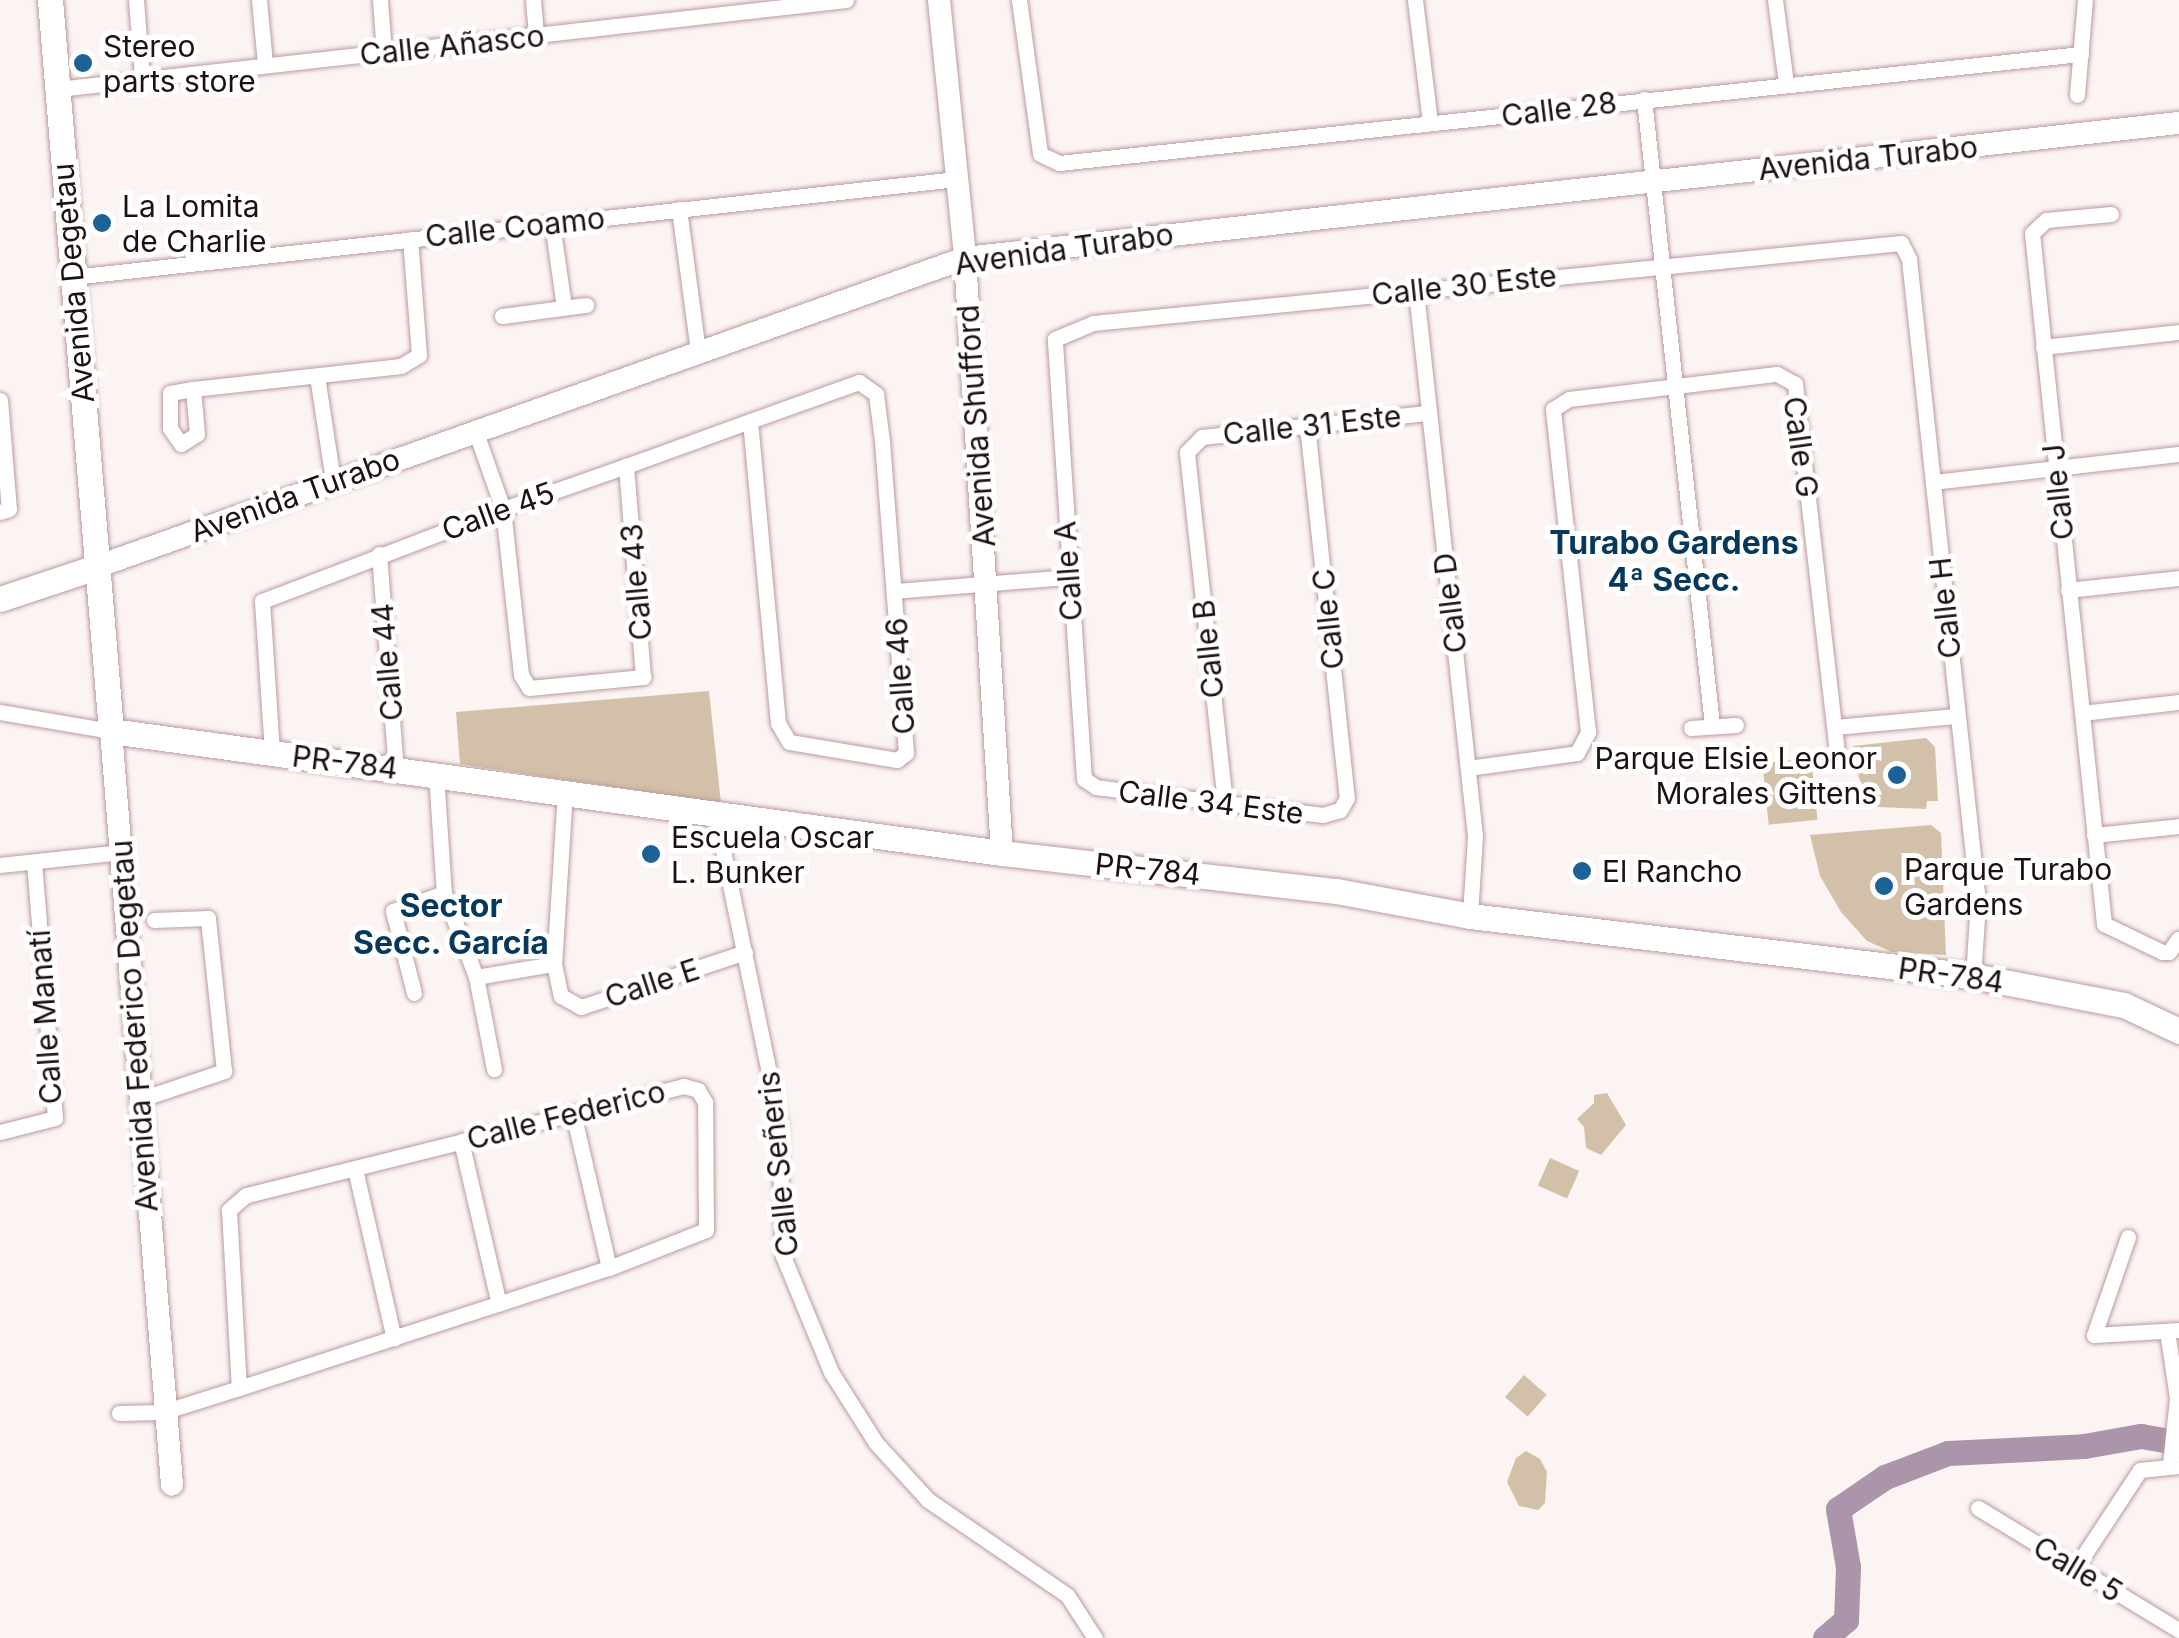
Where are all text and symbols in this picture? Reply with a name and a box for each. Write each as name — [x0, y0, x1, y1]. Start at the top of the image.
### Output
street label: Calle Añasco — [358, 17, 546, 73]
place label: Stereo parts store — [103, 28, 256, 98]
marker: Stereo parts store — [72, 52, 94, 74]
street label: Calle 28 — [1499, 84, 1619, 134]
street label: Avenida Turabo — [1756, 129, 1980, 187]
street label: Avenida Degetau — [45, 162, 101, 404]
place label: La Lomita de Charlie — [122, 188, 267, 258]
street label: Calle Coamo — [423, 200, 607, 254]
marker: La Lomita de Charlie — [91, 212, 113, 234]
street label: Avenida Turabo — [952, 216, 1176, 282]
street label: Calle 30 Este — [1370, 257, 1558, 313]
street label: Avenida Shufford — [950, 303, 1002, 549]
street label: Calle G — [1776, 394, 1826, 500]
street label: Calle 31 Este — [1221, 398, 1403, 452]
street label: Avenida Turabo — [185, 440, 405, 550]
street label: Calle J — [2035, 442, 2081, 542]
street label: Calle 45 — [437, 474, 559, 548]
street label: Calle A — [1047, 520, 1089, 622]
street label: Calle 43 — [613, 522, 659, 642]
district label: Turabo Gardens 4ª Secc. — [1549, 525, 1799, 600]
street label: Calle D — [1426, 551, 1474, 655]
street label: Calle H — [1922, 556, 1968, 660]
street label: Calle C — [1305, 567, 1351, 671]
street label: Calle B — [1185, 598, 1231, 700]
street label: Calle 44 — [364, 602, 410, 722]
street label: Calle 46 — [878, 616, 922, 736]
street label: PR-784 — [290, 738, 400, 786]
place label: Parque Elsie Leonor Morales Gittens — [1594, 740, 1877, 810]
marker: Parque Elsie Leonor Morales Gittens — [1886, 764, 1908, 786]
street label: Calle 34 Este — [1116, 773, 1306, 831]
place label: Escuela Oscar L. Bunker — [671, 819, 874, 890]
street label: Avenida Federico Degetau — [103, 839, 165, 1213]
marker: Escuela Oscar L. Bunker — [640, 843, 662, 865]
street label: PR-784 — [1093, 846, 1203, 892]
place label: Parque Turabo Gardens — [1904, 851, 2112, 922]
place label: El Rancho — [1602, 853, 1742, 889]
marker: El Rancho — [1571, 860, 1593, 882]
marker: Parque Turabo Gardens — [1873, 875, 1895, 897]
district label: Sector Secc. García — [353, 888, 549, 963]
street label: Calle Manatí — [21, 929, 69, 1105]
street label: PR-784 — [1896, 950, 2006, 1000]
street label: Calle E — [600, 951, 704, 1015]
street label: Calle Señeris — [750, 1070, 806, 1258]
street label: Calle Federico — [463, 1073, 669, 1157]
street label: Calle 5 — [2027, 1528, 2129, 1610]

